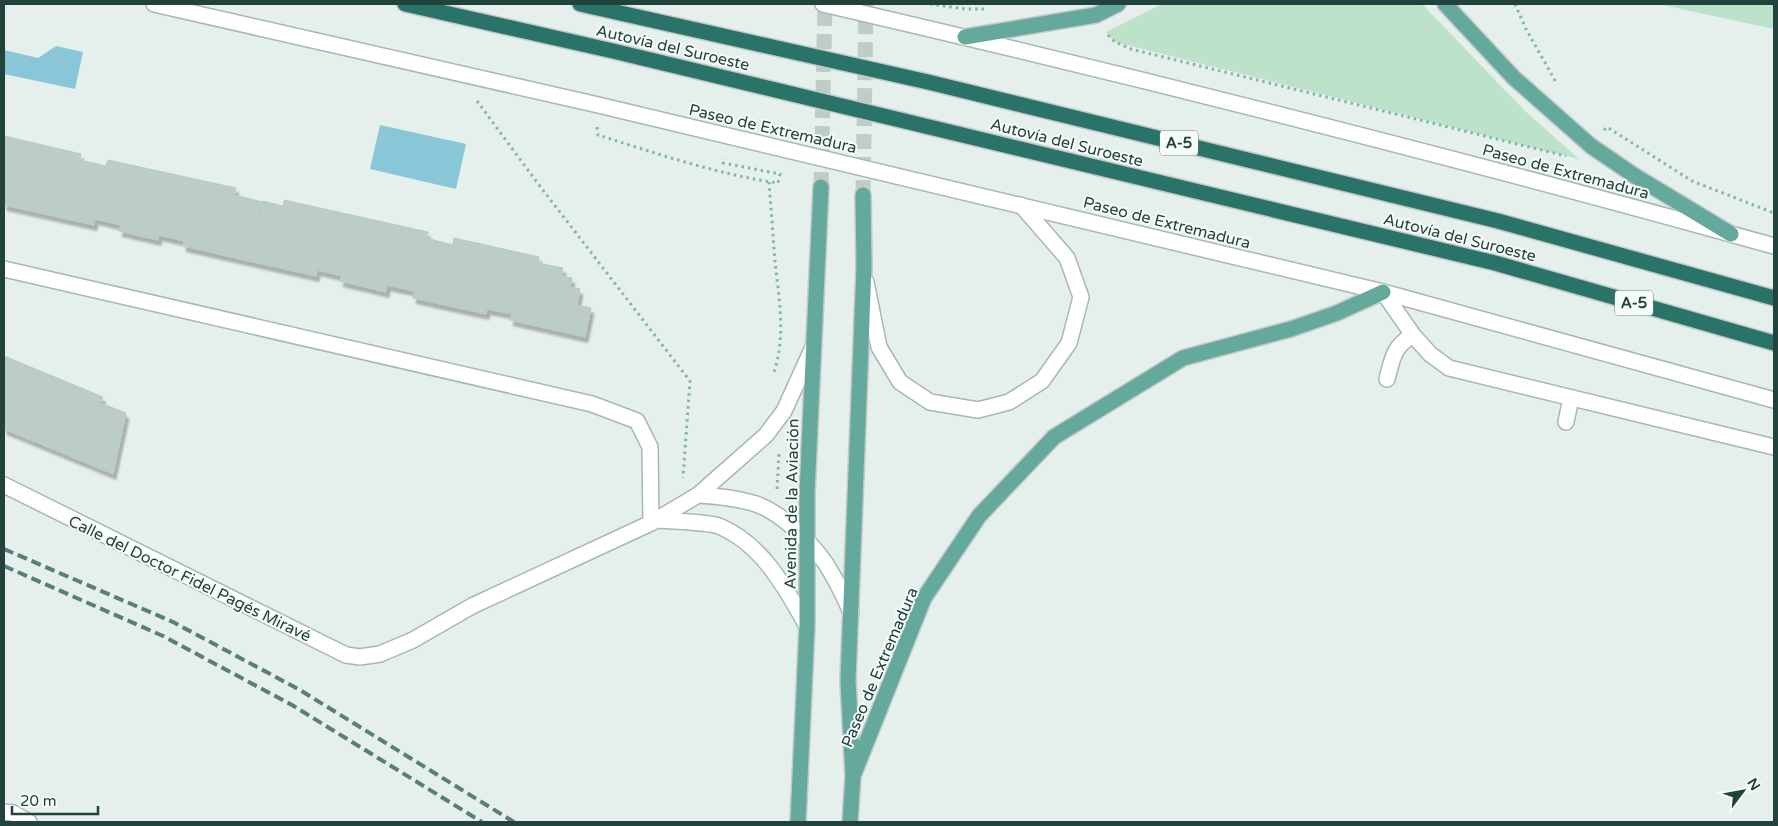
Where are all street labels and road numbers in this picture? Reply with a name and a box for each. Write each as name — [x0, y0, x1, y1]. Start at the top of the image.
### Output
street label: Autovía del Suroeste — [594, 21, 751, 75]
street label: Paseo de Extremadura — [687, 100, 859, 158]
street label: Autovía del Suroeste — [988, 114, 1145, 172]
road number: A-5 — [1160, 130, 1198, 156]
street label: Paseo de Extremadura — [1480, 140, 1651, 204]
street label: Paseo de Extremadura — [1081, 192, 1253, 253]
street label: Autovía del Suroeste — [1381, 209, 1538, 267]
road number: A-5 — [1615, 290, 1653, 316]
street label: Avenida de la Aviación — [781, 418, 803, 590]
street label: Calle del Doctor Fidel Pagés Miravé — [65, 511, 314, 647]
street label: Paseo de Extremadura — [837, 584, 923, 750]

